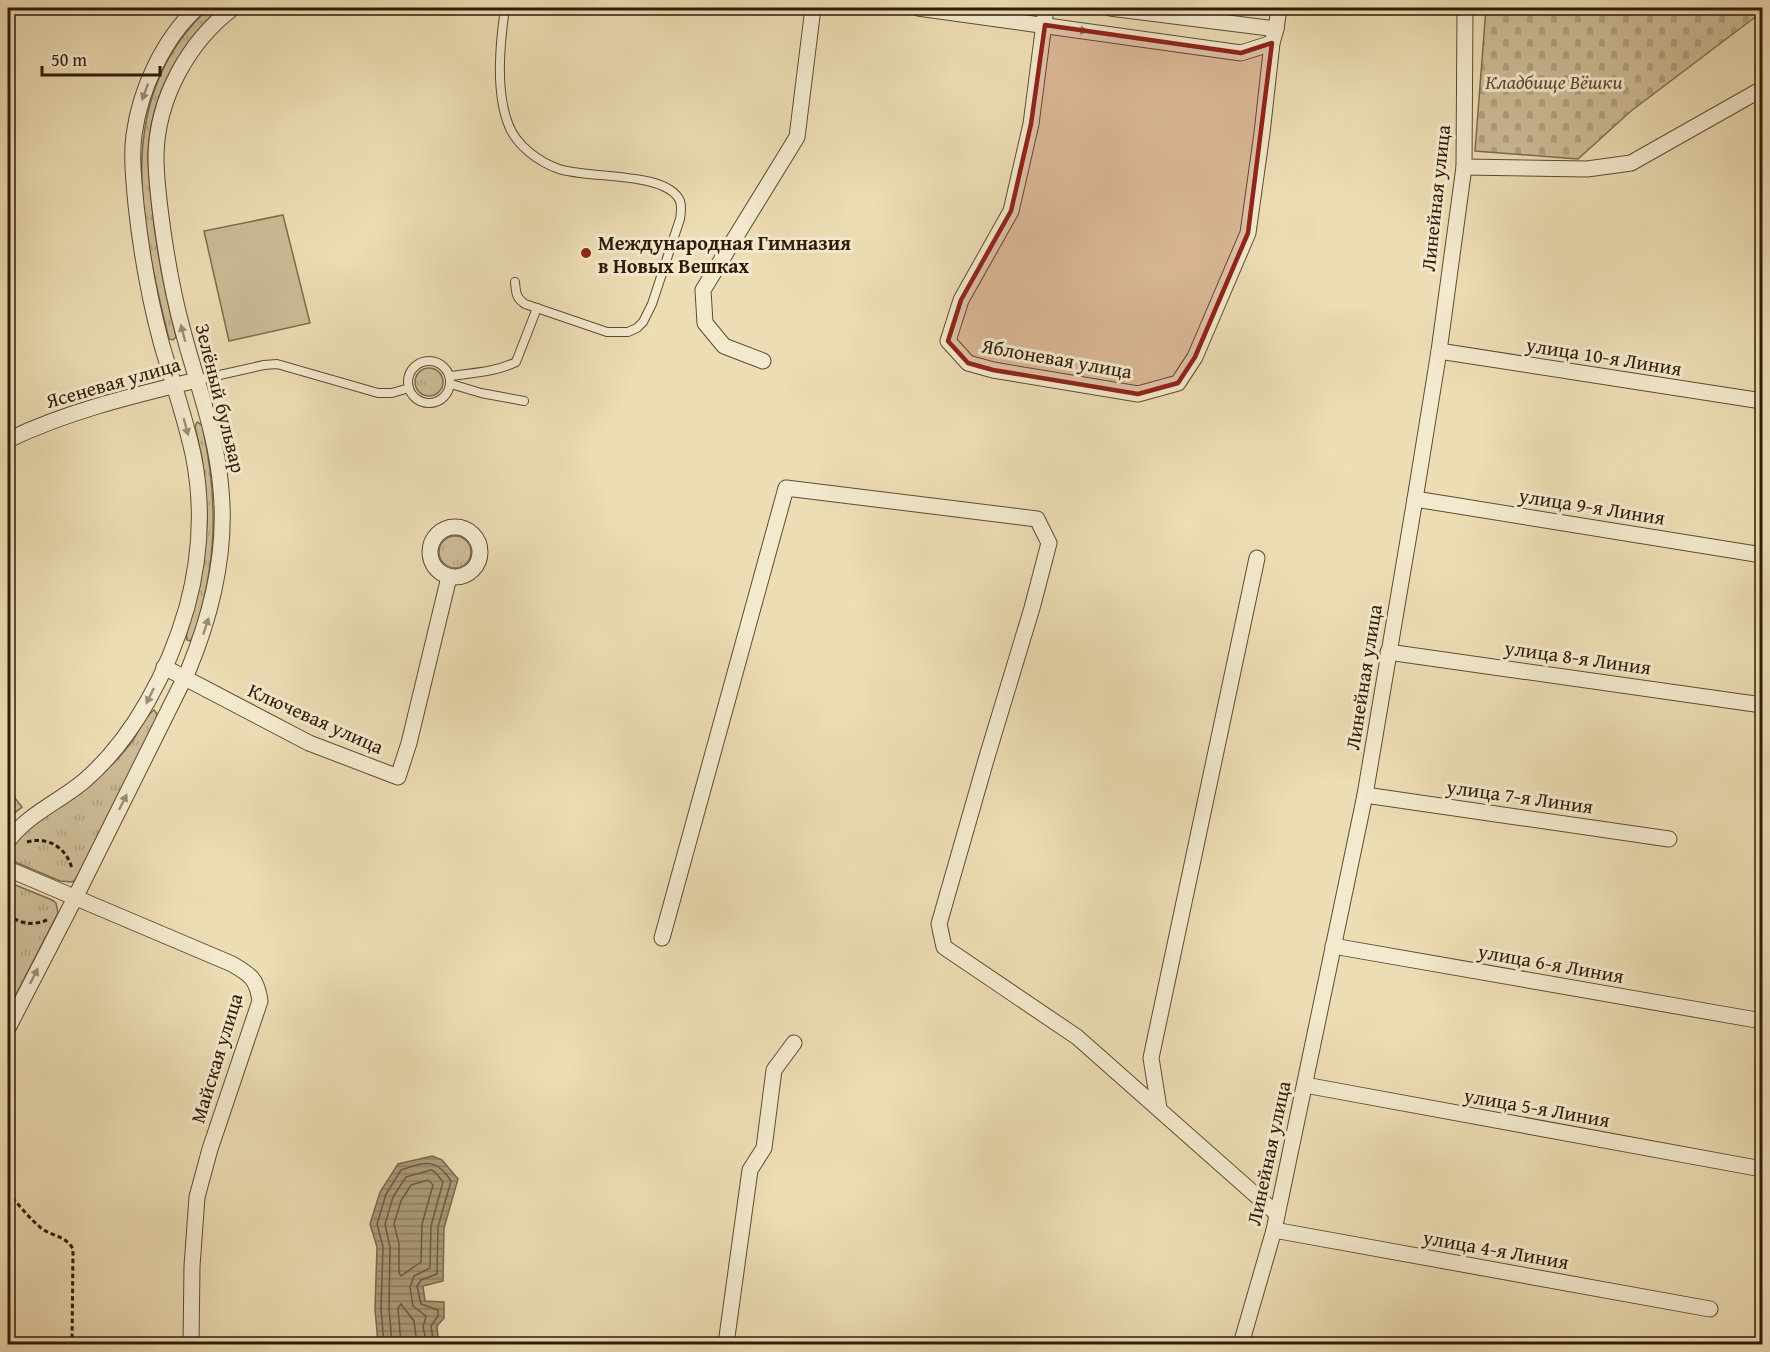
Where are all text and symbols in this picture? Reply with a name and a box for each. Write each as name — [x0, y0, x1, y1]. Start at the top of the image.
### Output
one-way arrow — [1070, 26, 1089, 35]
scale bar — [42, 39, 160, 77]
text: 50 m — [51, 46, 87, 73]
park label: Кладбище Вёшки — [1485, 67, 1623, 96]
one-way arrow — [140, 83, 149, 101]
street label: Линейная улица — [1413, 123, 1457, 273]
place label: Международная Гимназия в Новых Вешках — [598, 228, 851, 280]
marker: Международная Гимназия в Новых Вешках — [579, 246, 593, 260]
street label: Зелёный бульвар — [188, 320, 254, 476]
one-way arrow — [178, 323, 187, 341]
street label: улица 10-я Линия — [1523, 329, 1684, 383]
street label: Яблоневая улица — [979, 330, 1135, 386]
street label: Ясеневая улица — [41, 349, 184, 415]
one-way arrow — [182, 418, 191, 436]
street label: улица 9-я Линия — [1516, 480, 1667, 532]
street label: Линейная улица — [1337, 602, 1389, 752]
one-way arrow — [201, 617, 211, 635]
street label: улица 8-я Линия — [1502, 632, 1653, 682]
street label: Ключевая улица — [244, 675, 389, 761]
one-way arrow — [145, 687, 154, 704]
street label: улица 7-я Линия — [1444, 771, 1595, 821]
one-way arrow — [118, 794, 127, 811]
street label: улица 6-я Линия — [1475, 936, 1626, 990]
one-way arrow — [29, 967, 39, 985]
street label: Майская улица — [182, 989, 250, 1127]
street label: Линейная улица — [1239, 1078, 1298, 1228]
street label: улица 5-я Линия — [1461, 1080, 1612, 1134]
street label: улица 4-я Линия — [1420, 1222, 1571, 1276]

